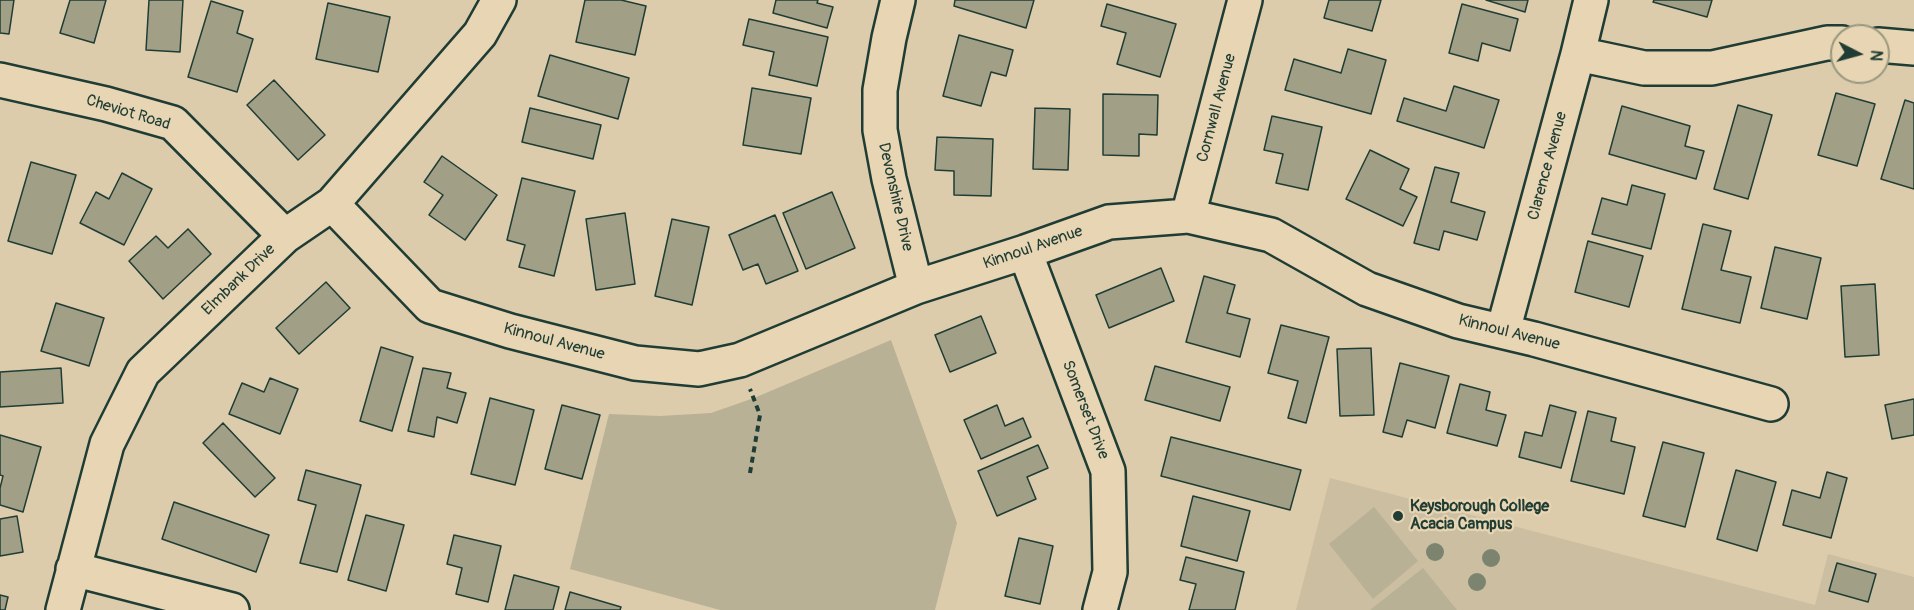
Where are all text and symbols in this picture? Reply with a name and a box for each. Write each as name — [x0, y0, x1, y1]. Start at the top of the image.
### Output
north arrow — [1830, 24, 1890, 84]
text: N — [1865, 49, 1886, 62]
street label: Cornwall Avenue — [1193, 52, 1241, 164]
street label: Cheviot Road — [84, 91, 172, 135]
street label: Clarence Avenue — [1524, 110, 1572, 222]
street label: Devonshire Drive — [873, 141, 917, 253]
street label: Kinnoul Avenue — [981, 222, 1085, 274]
street label: Elmbank Drive — [198, 240, 280, 320]
street label: Kinnoul Avenue — [1456, 311, 1562, 355]
street label: Kinnoul Avenue — [501, 319, 607, 365]
street label: Somerset Drive — [1057, 358, 1113, 462]
place label: Keysborough College Acacia Campus — [1410, 497, 1549, 535]
marker: Keysborough College Acacia Campus — [1391, 509, 1405, 523]

